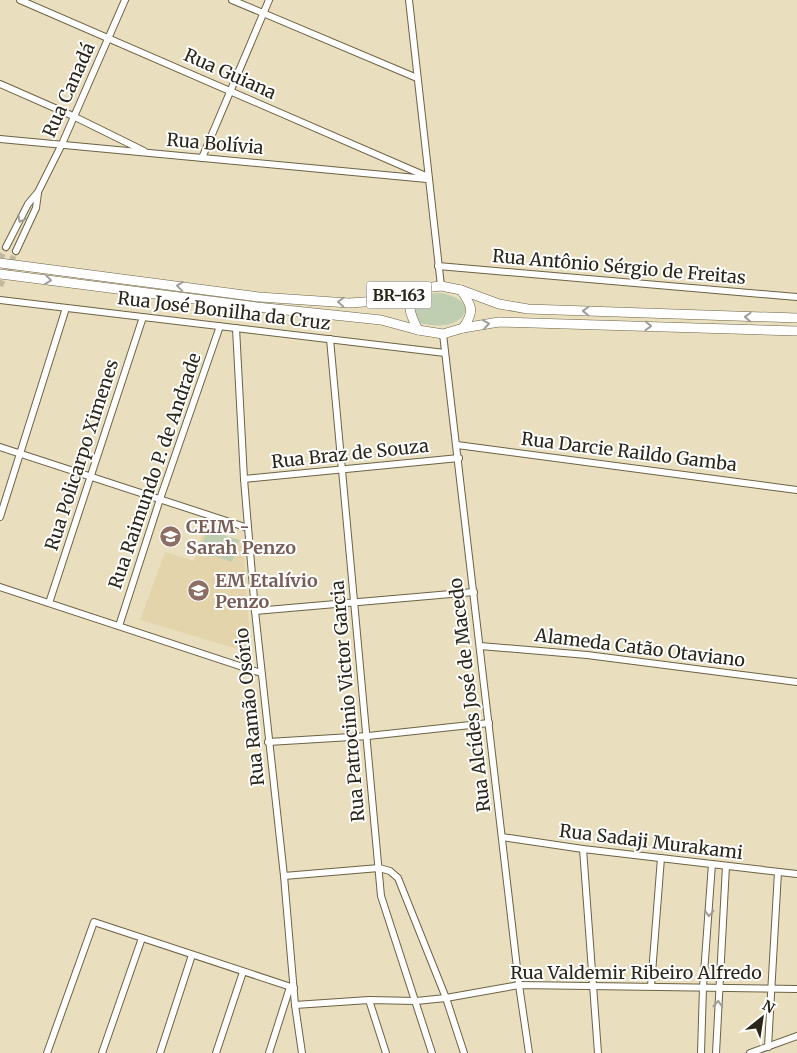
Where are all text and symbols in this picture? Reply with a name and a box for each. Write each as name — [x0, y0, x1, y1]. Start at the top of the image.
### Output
street label: Rua Canadá — [37, 39, 100, 141]
street label: Rua Guiana — [180, 43, 280, 104]
street label: Rua Bolívia — [166, 128, 265, 159]
one-way arrow — [17, 213, 27, 222]
street label: Rua Antônio Sérgio de Freitas — [491, 244, 747, 289]
one-way arrow — [45, 274, 53, 285]
one-way arrow — [175, 281, 183, 292]
road number: BR-163 — [366, 282, 432, 308]
street label: Rua José Bonilha da Cruz — [116, 286, 332, 335]
one-way arrow — [337, 297, 345, 308]
one-way arrow — [582, 306, 590, 316]
one-way arrow — [744, 311, 752, 322]
one-way arrow — [481, 320, 490, 330]
one-way arrow — [644, 321, 652, 331]
street label: Rua Raimundo P. de Andrade — [103, 350, 206, 592]
street label: Rua Policarpo Ximenes — [40, 356, 123, 553]
street label: Rua Darcie Raildo Gamba — [520, 427, 739, 476]
street label: Rua Braz de Souza — [270, 434, 430, 473]
place label: CEIM - Sarah Penzo — [186, 515, 296, 559]
school or university icon: CEIM - Sarah Penzo — [158, 525, 182, 549]
place label: EM Etalívio Penzo — [215, 569, 318, 613]
street label: Rua Alcídes José de Macedo — [444, 577, 495, 814]
school or university icon: EM Etalívio Penzo — [187, 579, 211, 603]
street label: Rua Patrocinio Victor Garcia — [325, 579, 370, 823]
street label: Alameda Catão Otaviano — [533, 623, 746, 672]
street label: Rua Ramão Osório — [230, 627, 269, 787]
street label: Rua Sadaji Murakami — [558, 819, 744, 864]
one-way arrow — [703, 909, 714, 917]
street label: Rua Valdemir Ribeiro Alfredo — [510, 961, 762, 984]
north arrow — [737, 993, 787, 1043]
text: N — [759, 996, 778, 1017]
one-way arrow — [713, 1000, 724, 1008]

